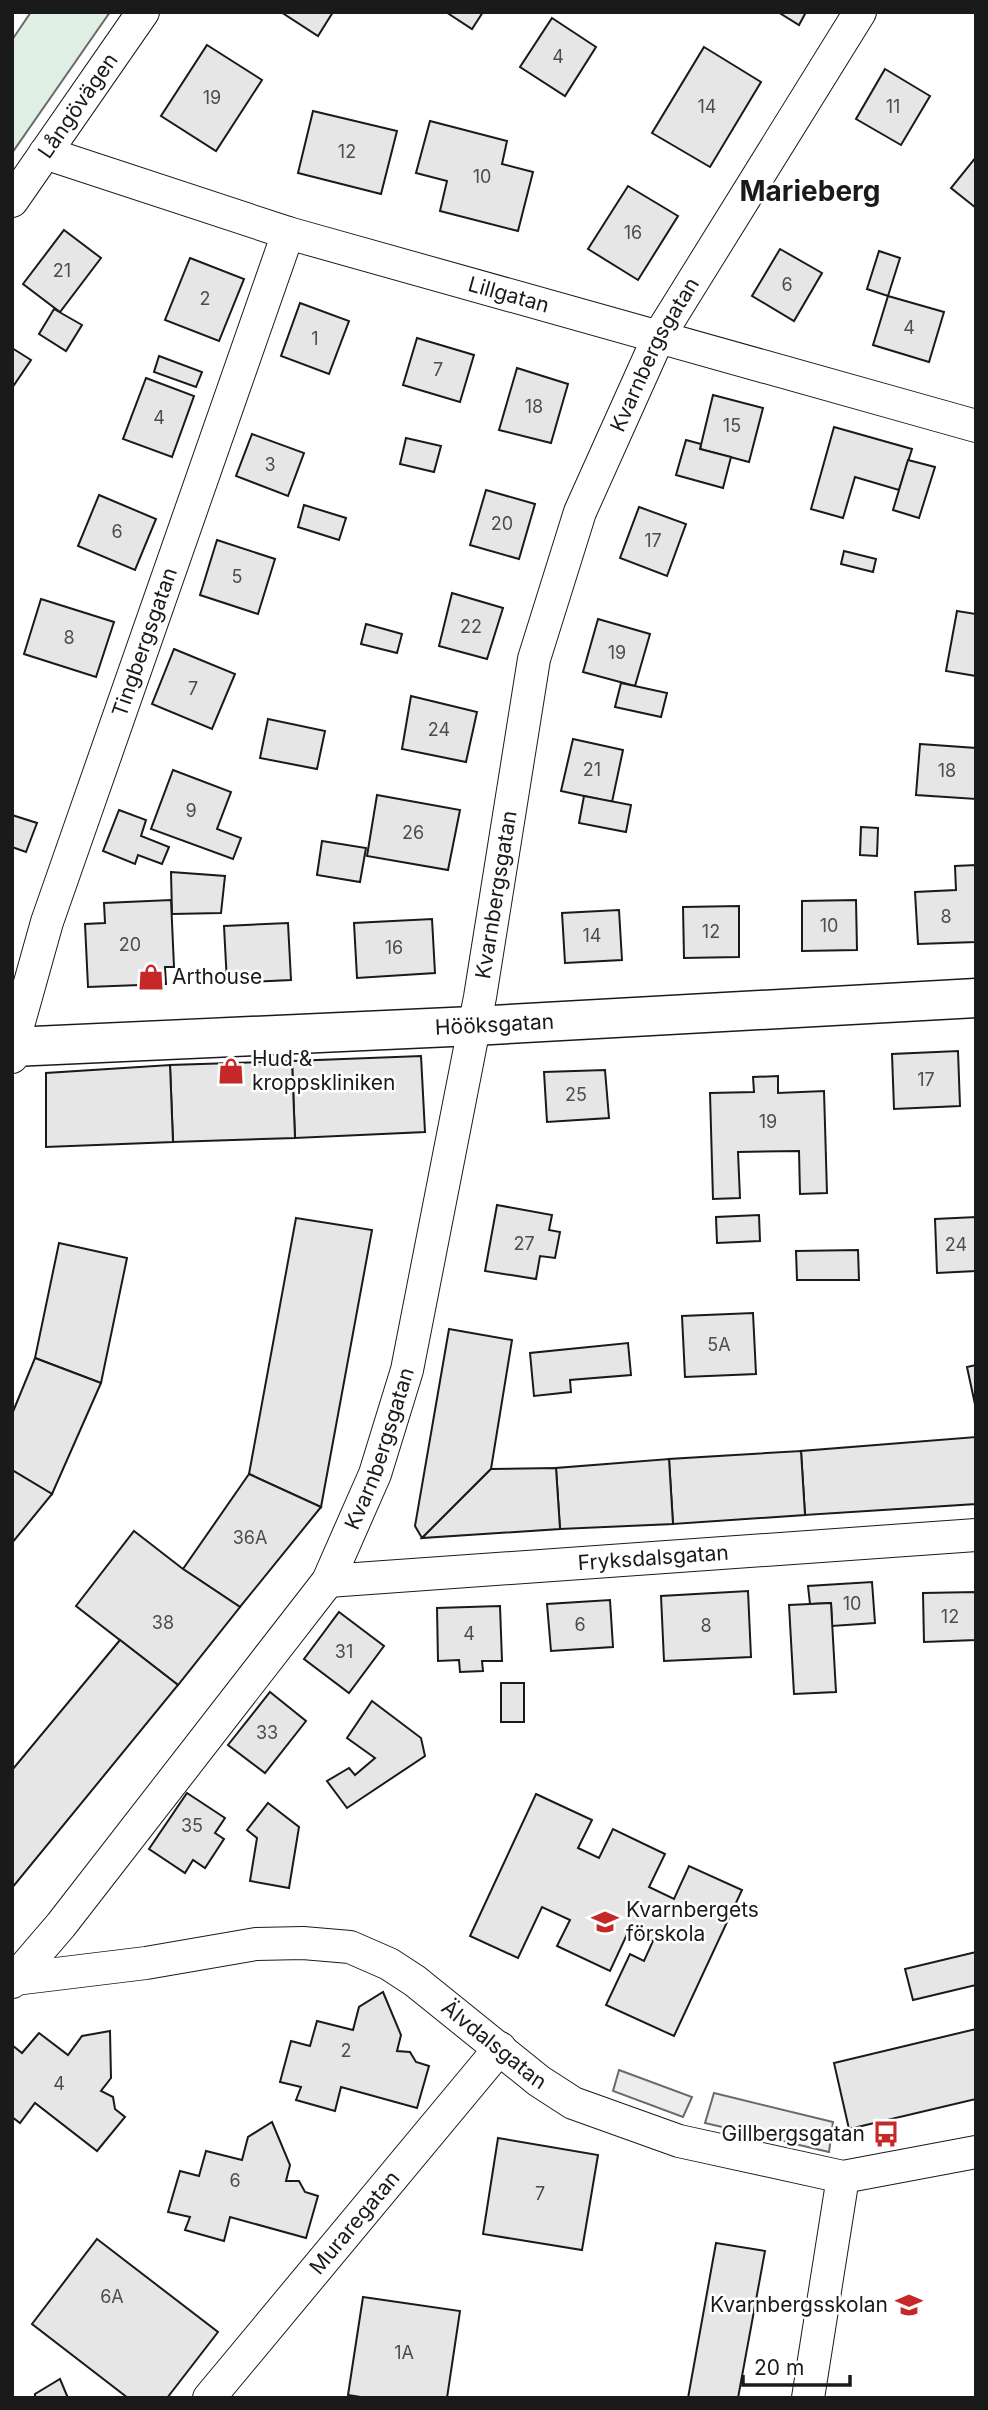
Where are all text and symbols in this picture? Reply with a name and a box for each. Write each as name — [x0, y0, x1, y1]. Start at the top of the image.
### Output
house number: 4 — [552, 46, 564, 67]
street label: Långövägen — [33, 48, 123, 163]
house number: 19 — [203, 87, 221, 108]
house number: 14 — [698, 96, 716, 117]
house number: 11 — [886, 96, 900, 117]
house number: 12 — [338, 141, 356, 162]
house number: 10 — [473, 166, 491, 187]
district label: Marieberg — [740, 174, 880, 208]
house number: 16 — [624, 222, 642, 243]
house number: 21 — [53, 260, 71, 281]
street label: Lillgatan — [465, 271, 552, 318]
street label: Kvarnbergsgatan — [605, 273, 704, 435]
house number: 6 — [781, 274, 793, 295]
house number: 2 — [200, 288, 210, 309]
house number: 4 — [903, 317, 915, 338]
house number: 1 — [311, 328, 319, 349]
house number: 7 — [433, 359, 443, 380]
house number: 18 — [525, 396, 543, 417]
house number: 4 — [153, 407, 165, 428]
house number: 15 — [723, 415, 741, 436]
house number: 3 — [264, 454, 276, 475]
house number: 20 — [491, 513, 513, 534]
house number: 6 — [111, 521, 123, 542]
house number: 17 — [644, 530, 662, 551]
street label: Tingbergsgatan — [107, 564, 182, 720]
house number: 5 — [232, 566, 242, 587]
house number: 22 — [460, 616, 482, 637]
house number: 8 — [63, 627, 75, 648]
house number: 19 — [608, 642, 626, 663]
house number: 7 — [188, 678, 198, 699]
house number: 24 — [428, 719, 450, 740]
house number: 21 — [583, 759, 601, 780]
house number: 18 — [938, 760, 956, 781]
house number: 9 — [185, 800, 197, 821]
street label: Kvarnbergsgatan — [470, 809, 522, 981]
house number: 26 — [402, 822, 424, 843]
house number: 8 — [940, 906, 952, 927]
house number: 10 — [820, 915, 838, 936]
house number: 12 — [702, 921, 720, 942]
house number: 14 — [583, 925, 601, 946]
house number: 20 — [119, 934, 141, 955]
house number: 16 — [385, 937, 403, 958]
shop icon: Arthouse — [136, 962, 166, 992]
place label: Arthouse — [172, 964, 262, 989]
street label: Hööksgatan — [434, 1009, 555, 1040]
place label: Hud & kroppskliniken — [252, 1046, 395, 1095]
shop icon: Hud & kroppskliniken — [216, 1056, 246, 1086]
house number: 17 — [917, 1069, 935, 1090]
house number: 25 — [565, 1084, 587, 1105]
house number: 19 — [759, 1111, 777, 1132]
house number: 27 — [513, 1233, 535, 1254]
house number: 24 — [945, 1234, 967, 1255]
house number: 5A — [707, 1334, 731, 1355]
street label: Kvarnbergsgatan — [339, 1365, 419, 1533]
house number: 36A — [233, 1527, 267, 1548]
street label: Fryksdalsgatan — [577, 1540, 729, 1575]
house number: 10 — [843, 1593, 861, 1614]
house number: 12 — [941, 1606, 959, 1627]
house number: 38 — [152, 1612, 174, 1633]
house number: 6 — [574, 1614, 586, 1635]
house number: 8 — [700, 1615, 712, 1636]
house number: 4 — [463, 1623, 475, 1644]
house number: 31 — [335, 1641, 353, 1662]
house number: 33 — [256, 1722, 278, 1743]
house number: 35 — [181, 1815, 203, 1836]
place label: Kvarnbergets förskola — [626, 1897, 759, 1946]
school or university icon: Kvarnbergets förskola — [590, 1907, 620, 1937]
street label: Älvdalsgatan — [437, 1994, 551, 2094]
house number: 2 — [341, 2040, 351, 2061]
house number: 4 — [53, 2073, 65, 2094]
bus stop icon: Gillbergsgatan — [871, 2119, 901, 2149]
place label: Gillbergsgatan — [722, 2121, 865, 2146]
street label: Muraregatan — [304, 2166, 405, 2279]
house number: 6 — [229, 2170, 241, 2191]
house number: 7 — [535, 2183, 545, 2204]
house number: 6A — [100, 2286, 124, 2307]
school or university icon: Kvarnbergsskolan — [894, 2290, 924, 2320]
place label: Kvarnbergsskolan — [710, 2292, 888, 2317]
house number: 1A — [394, 2342, 414, 2363]
scale bar — [743, 2344, 850, 2388]
text: 20 m — [754, 2355, 804, 2380]

